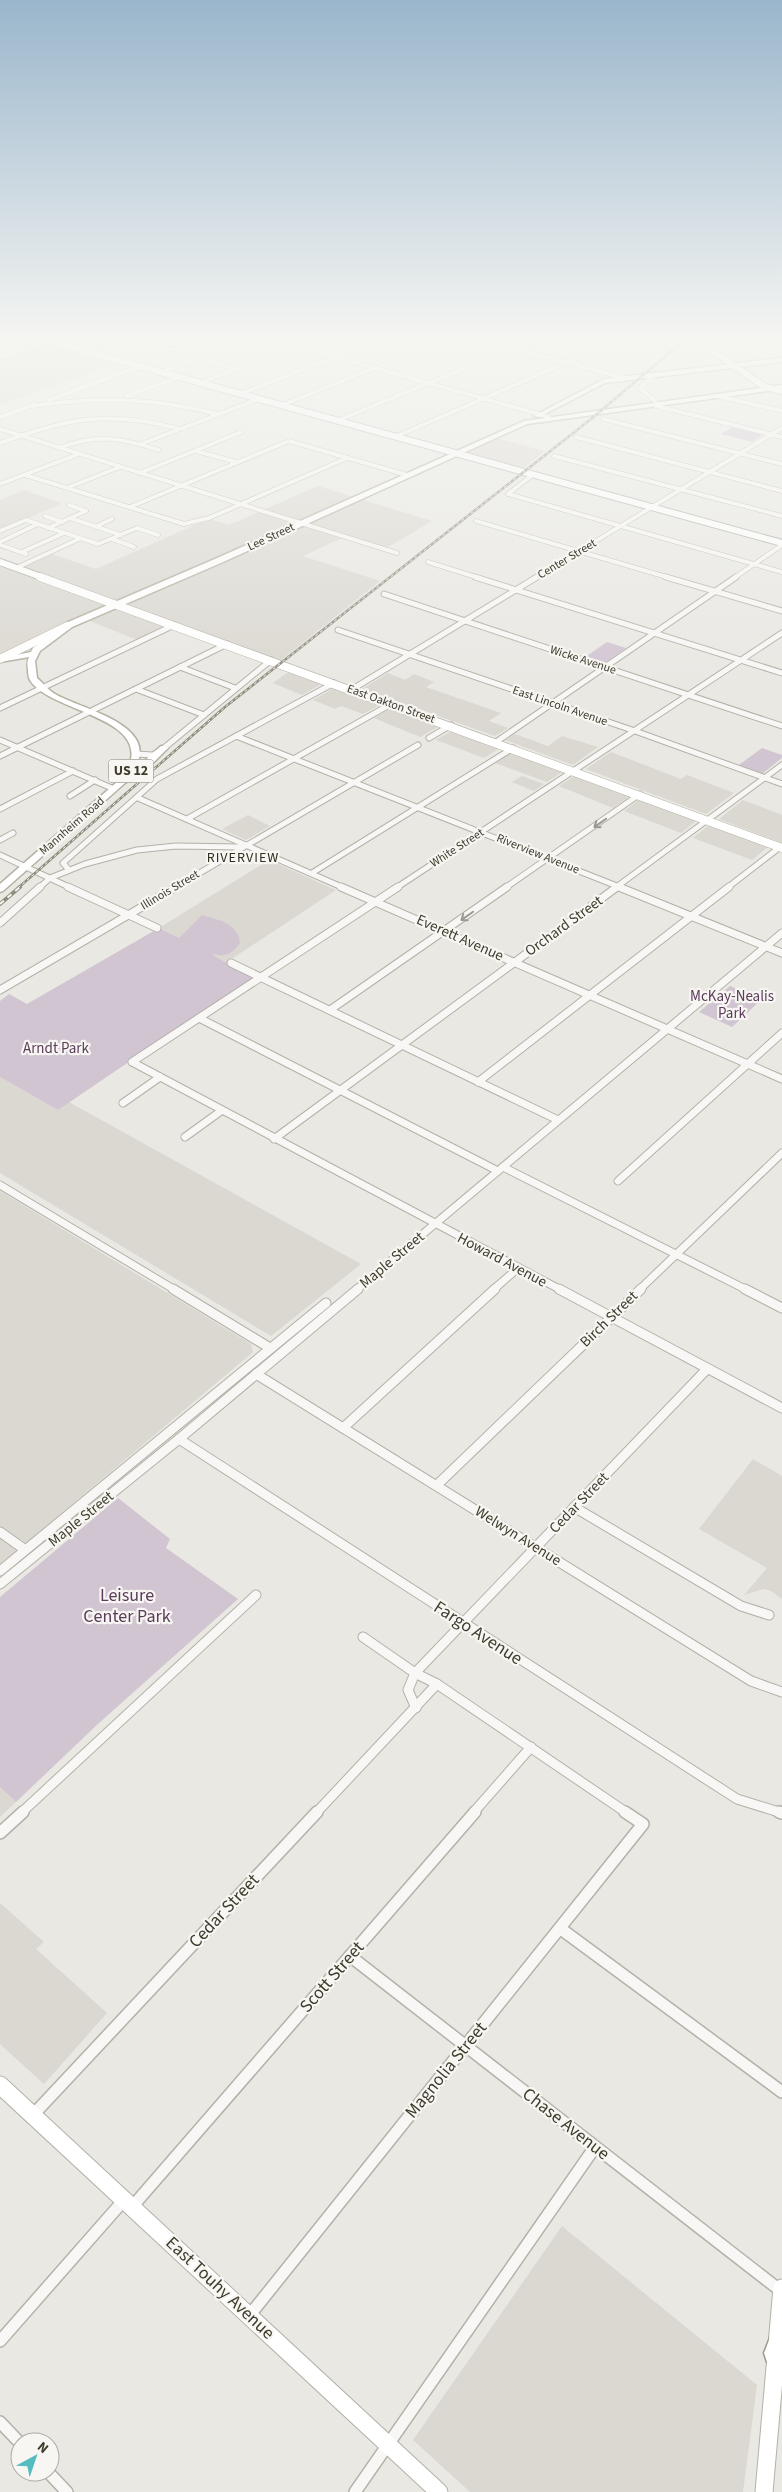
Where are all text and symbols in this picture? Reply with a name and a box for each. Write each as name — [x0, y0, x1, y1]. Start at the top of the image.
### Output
street label: Lee Street — [245, 519, 297, 555]
street label: Center Street — [534, 535, 600, 583]
street label: Wicke Avenue — [548, 641, 618, 679]
street label: East Oakton Street — [345, 680, 437, 728]
street label: East Lincoln Avenue — [510, 682, 610, 730]
road number: US 12 — [108, 759, 154, 782]
street label: Mannheim Road — [36, 793, 108, 859]
one-way arrow — [593, 818, 607, 828]
street label: White Street — [427, 824, 487, 872]
street label: Riverview Avenue — [494, 830, 582, 878]
district label: RIVERVIEW — [207, 848, 279, 868]
street label: Illinois Street — [137, 866, 203, 914]
street label: Orchard Street — [521, 891, 607, 961]
street label: Everett Avenue — [413, 909, 507, 967]
one-way arrow — [460, 911, 474, 921]
park label: McKay-Nealis Park — [690, 986, 774, 1024]
park label: Arndt Park — [23, 1038, 90, 1059]
street label: Maple Street — [355, 1227, 429, 1293]
street label: Howard Avenue — [454, 1228, 550, 1292]
street label: Birch Street — [575, 1286, 643, 1352]
street label: Cedar Street — [544, 1468, 614, 1538]
street label: Maple Street — [44, 1486, 118, 1552]
street label: Welwyn Avenue — [471, 1501, 565, 1571]
park label: Leisure Center Park — [83, 1583, 171, 1629]
street label: Fargo Avenue — [429, 1595, 527, 1671]
street label: Cedar Street — [183, 1868, 265, 1954]
street label: Scott Street — [294, 1936, 370, 2018]
street label: Magnolia Street — [399, 2016, 493, 2124]
street label: Chase Avenue — [517, 2082, 615, 2166]
street label: East Touhy Avenue — [160, 2231, 280, 2345]
north arrow — [10, 2432, 60, 2482]
text: N — [33, 2437, 53, 2458]

